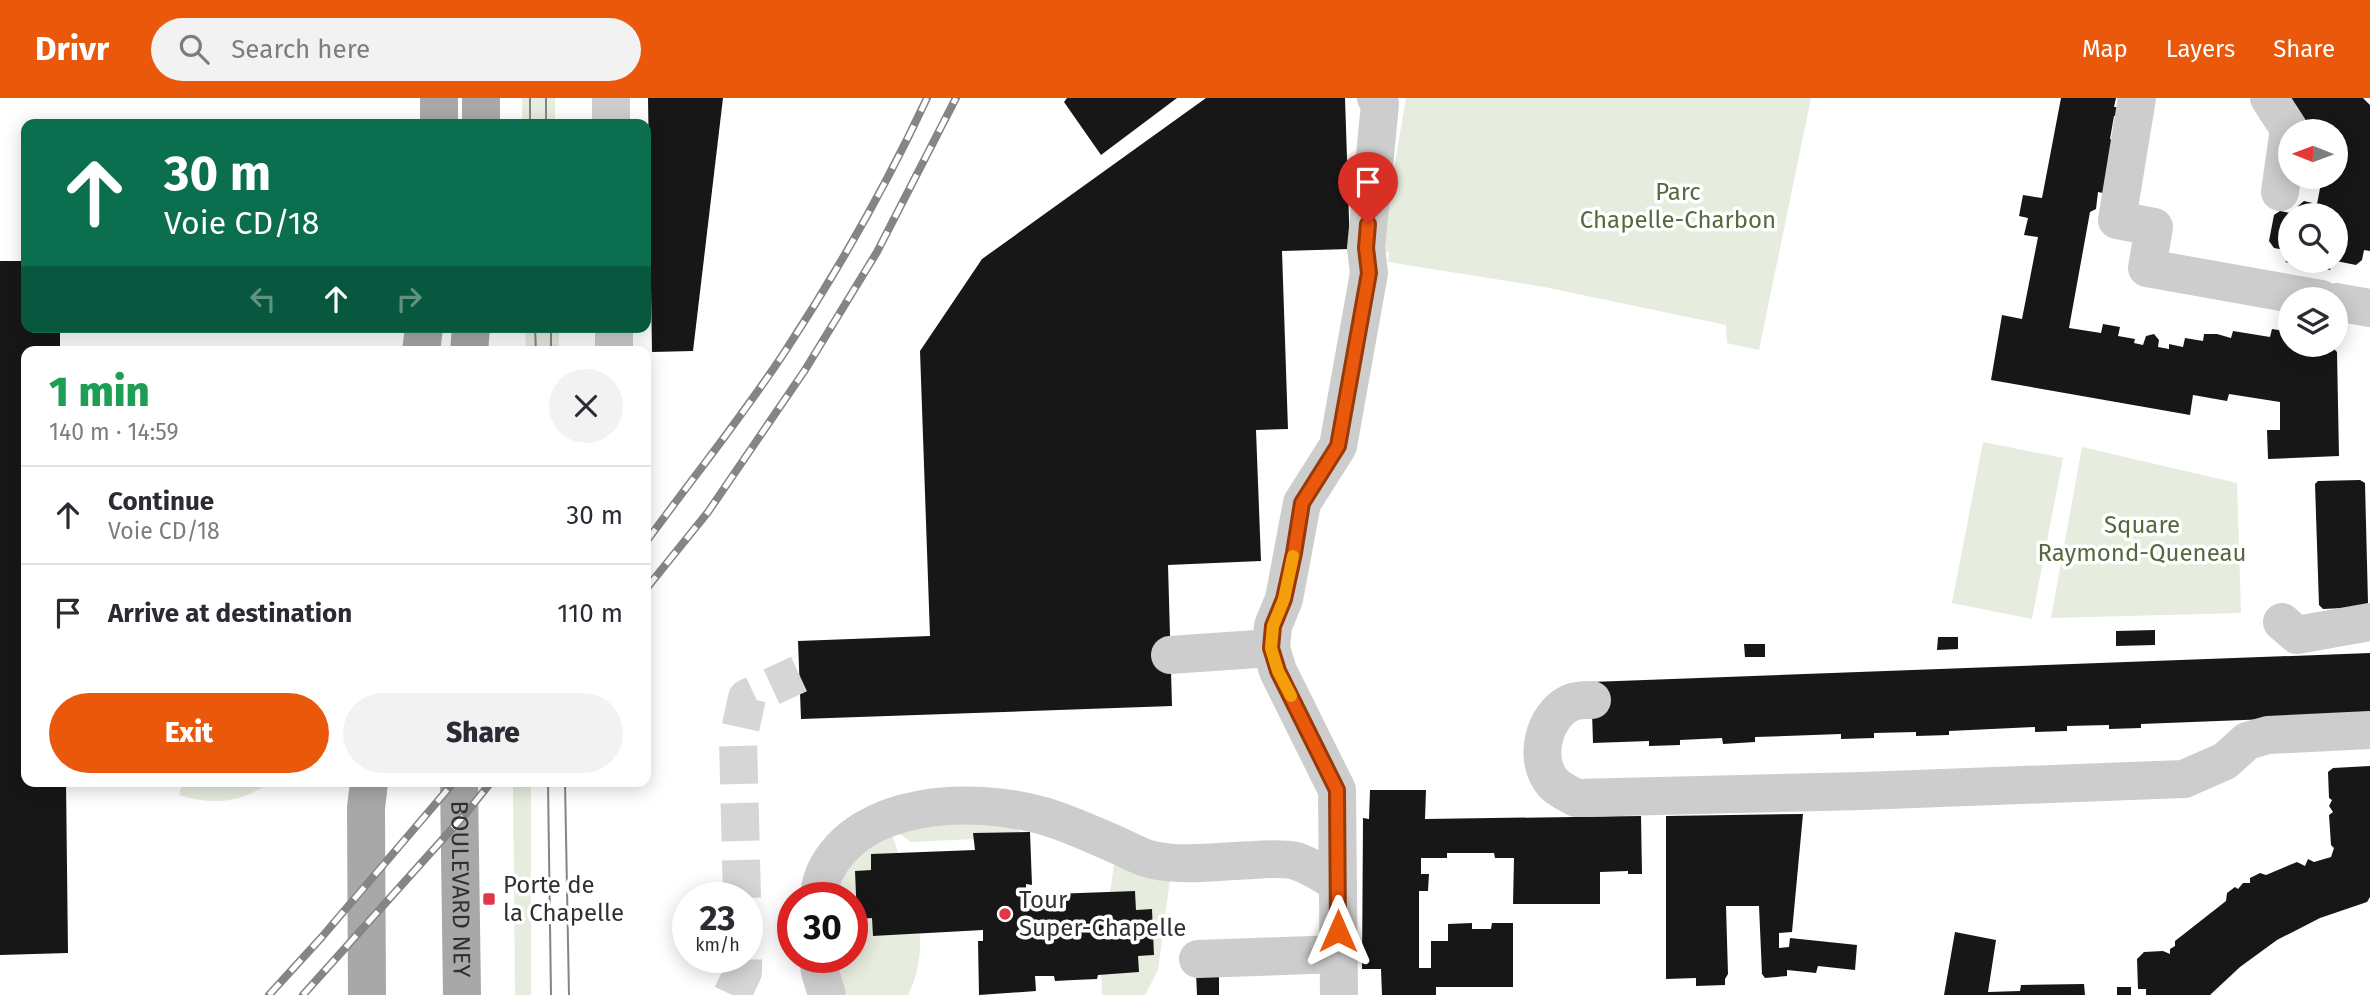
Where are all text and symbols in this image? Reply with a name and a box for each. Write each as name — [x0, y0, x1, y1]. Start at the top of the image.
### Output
search box — [151, 18, 641, 81]
text: Drivr — [35, 29, 109, 69]
icon: search — [175, 30, 213, 68]
text: Search here — [231, 34, 370, 65]
text: Map — [2082, 35, 2128, 63]
text: Layers — [2166, 35, 2235, 63]
text: Share — [2273, 35, 2335, 63]
north arrow — [2278, 119, 2348, 189]
map controls — [2278, 119, 2348, 357]
text: 30 m — [164, 144, 271, 203]
icon: ahead — [49, 147, 140, 238]
pin — [1338, 152, 1398, 224]
icon: arrive — [1349, 163, 1387, 201]
park label: Parc Chapelle-Charbon — [1580, 178, 1776, 234]
button: search — [2278, 203, 2348, 273]
text: Voie CD/18 — [164, 204, 319, 242]
icon: left — [244, 280, 282, 318]
icon: ahead — [317, 280, 355, 318]
icon: right — [390, 280, 428, 318]
button: layers — [2278, 287, 2348, 357]
text: 1 min — [49, 367, 150, 417]
button: close — [549, 369, 623, 443]
text: 140 m · 14:59 — [49, 418, 179, 446]
text: Continue — [108, 486, 214, 517]
icon: ahead — [49, 496, 87, 534]
text: 30 m — [566, 500, 623, 531]
park label: Square Raymond-Queneau — [2037, 511, 2247, 567]
text: Voie CD/18 — [108, 517, 220, 545]
icon: arrive — [49, 594, 87, 632]
text: Arrive at destination — [108, 598, 352, 629]
text: 110 m — [557, 598, 623, 629]
button: Exit — [49, 693, 329, 773]
button: Share — [343, 693, 623, 773]
street label: BOULEVARD NEY — [445, 800, 476, 979]
place label: Porte de la Chapelle — [503, 871, 624, 927]
speed limit sign: 30 — [777, 882, 868, 973]
place label: Tour Super-Chapelle — [1019, 886, 1186, 942]
marker: Porte de la Chapelle — [481, 891, 497, 907]
position arrow — [1301, 894, 1375, 968]
text: 23 — [699, 897, 736, 939]
marker: Tour Super-Chapelle — [997, 906, 1013, 922]
text: km/h — [695, 934, 740, 956]

